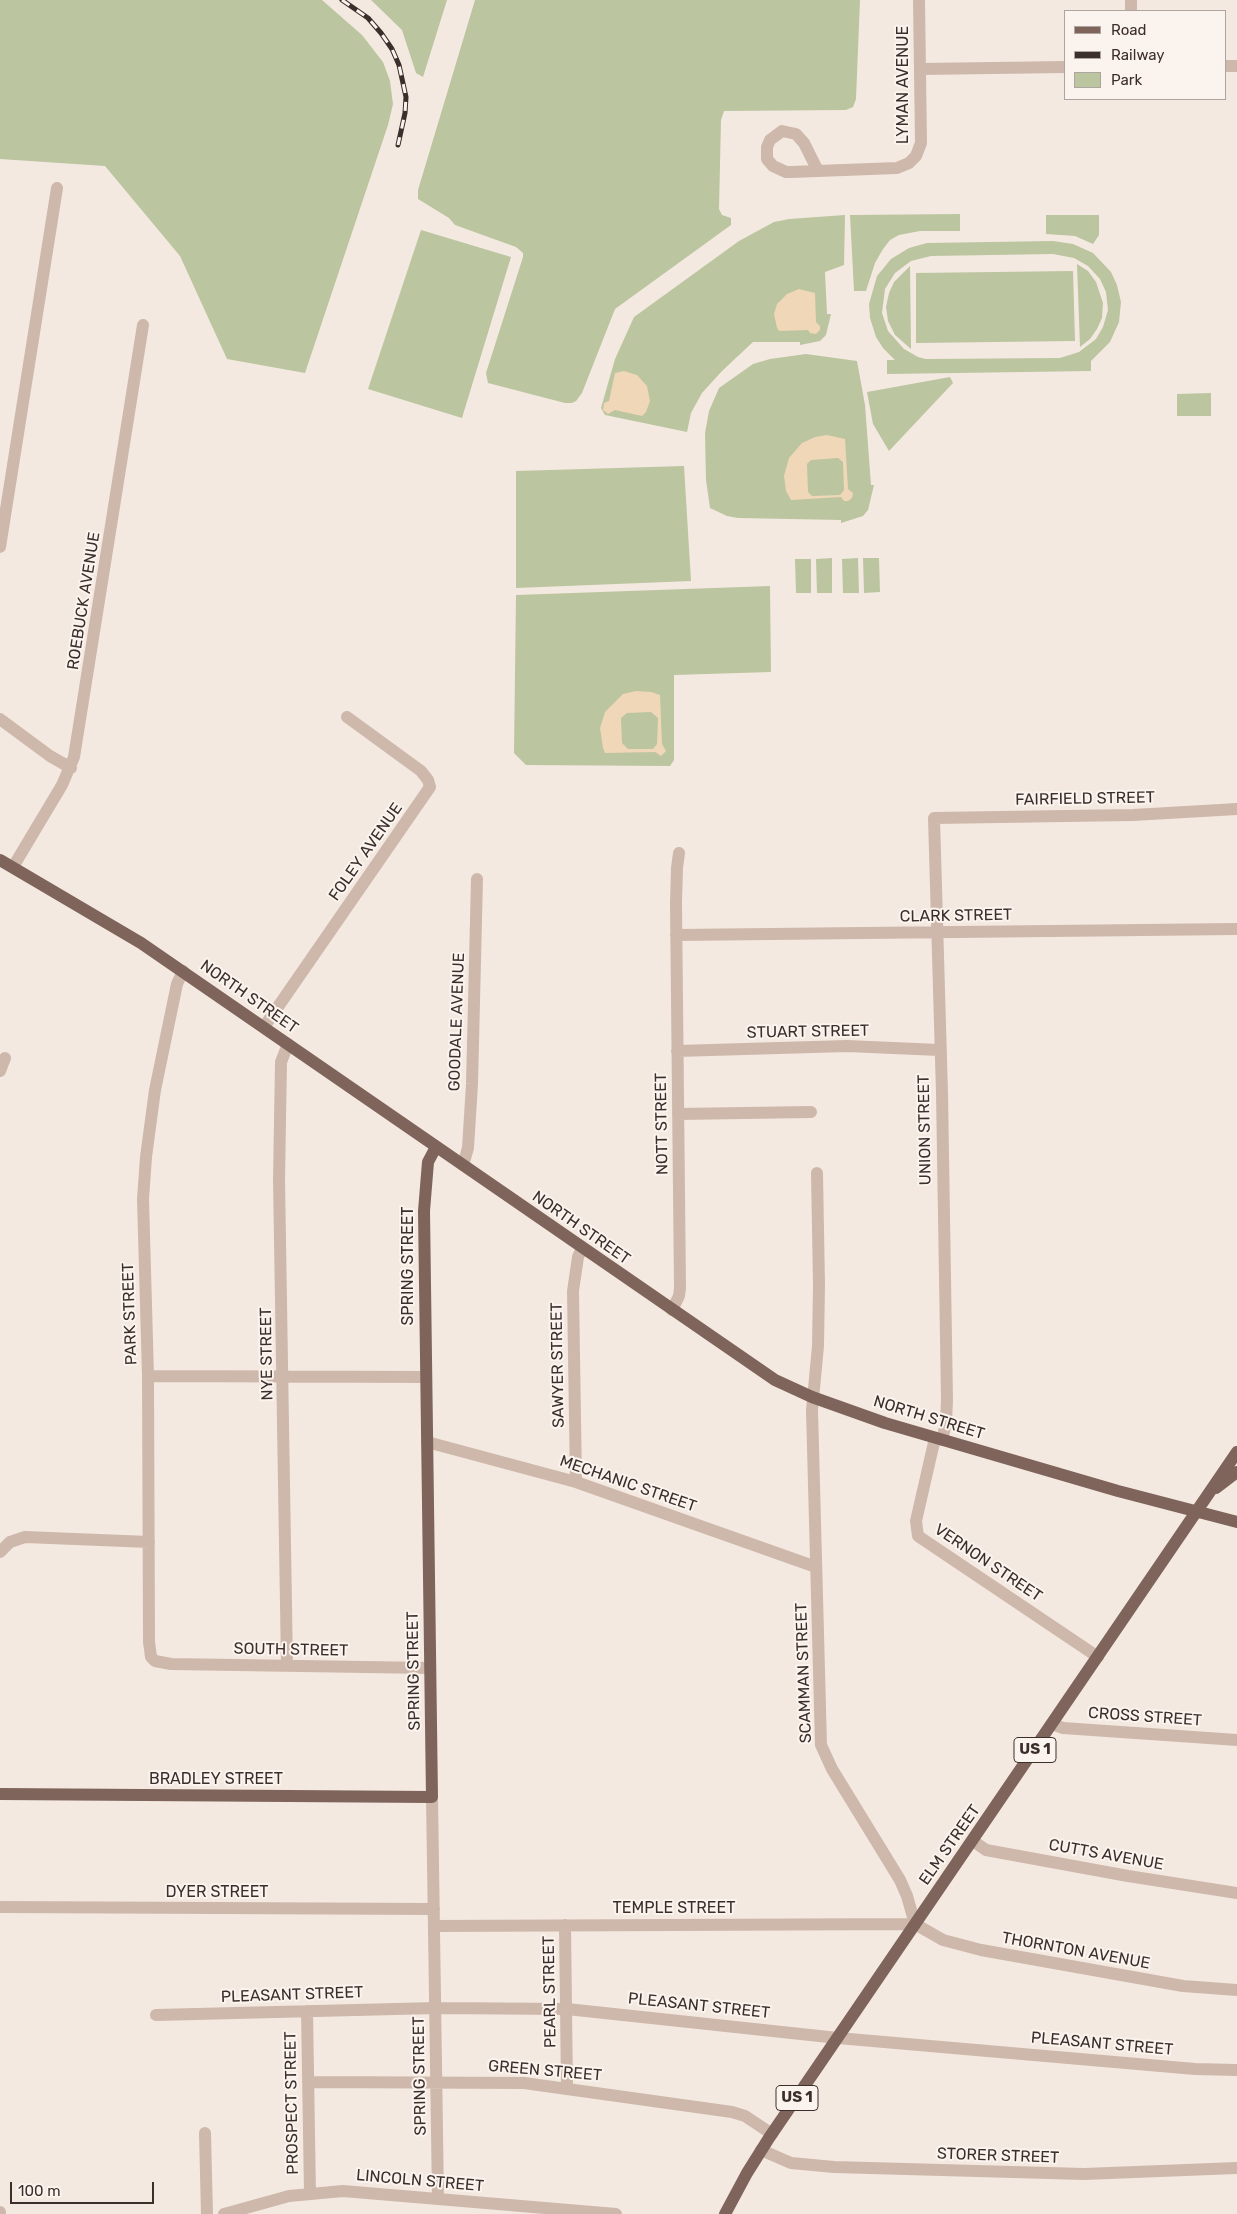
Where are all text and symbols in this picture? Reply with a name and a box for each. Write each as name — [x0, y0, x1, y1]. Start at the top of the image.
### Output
legend — [1064, 10, 1227, 100]
text: Road — [1111, 21, 1147, 39]
street label: LYMAN AVENUE — [893, 26, 913, 144]
text: Railway — [1111, 46, 1165, 64]
text: Park — [1111, 71, 1142, 89]
street label: ROEBUCK AVENUE — [64, 531, 104, 671]
street label: FAIRFIELD STREET — [1015, 788, 1155, 810]
street label: FOLEY AVENUE — [325, 799, 407, 905]
street label: CLARK STREET — [900, 905, 1012, 927]
street label: GOODALE AVENUE — [445, 952, 469, 1092]
street label: NORTH STREET — [196, 956, 302, 1038]
street label: STUART STREET — [747, 1021, 869, 1043]
street label: NOTT STREET — [652, 1073, 672, 1175]
street label: UNION STREET — [914, 1074, 936, 1186]
street label: NORTH STREET — [528, 1187, 634, 1269]
street label: SPRING STREET — [398, 1206, 418, 1326]
street label: PARK STREET — [119, 1262, 141, 1366]
street label: SAWYER STREET — [547, 1302, 569, 1428]
street label: NYE STREET — [257, 1307, 277, 1401]
street label: NORTH STREET — [871, 1392, 987, 1444]
street label: MECHANIC STREET — [557, 1452, 699, 1516]
street label: VERNON STREET — [930, 1520, 1046, 1606]
street label: SCAMMAN STREET — [792, 1602, 816, 1744]
street label: SPRING STREET — [403, 1611, 425, 1731]
street label: SOUTH STREET — [233, 1639, 349, 1661]
street label: CROSS STREET — [1087, 1703, 1203, 1731]
road number: US 1 — [1014, 1738, 1056, 1762]
street label: BRADLEY STREET — [149, 1769, 283, 1789]
street label: ELM STREET — [915, 1801, 985, 1889]
street label: CUTTS AVENUE — [1047, 1835, 1165, 1875]
street label: DYER STREET — [165, 1882, 269, 1902]
street label: TEMPLE STREET — [613, 1898, 735, 1918]
street label: THORNTON AVENUE — [1000, 1929, 1152, 1973]
street label: PEARL STREET — [539, 1936, 561, 2048]
street label: PLEASANT STREET — [220, 1983, 364, 2007]
street label: PLEASANT STREET — [627, 1989, 771, 2023]
street label: SPRING STREET — [409, 2016, 431, 2136]
street label: PLEASANT STREET — [1030, 2028, 1174, 2060]
street label: PROSPECT STREET — [281, 2031, 303, 2175]
street label: GREEN STREET — [487, 2056, 603, 2086]
road number: US 1 — [776, 2086, 818, 2110]
street label: STORER STREET — [936, 2144, 1060, 2168]
street label: LINCOLN STREET — [355, 2166, 485, 2196]
scale bar — [12, 2172, 156, 2204]
text: 100 m — [18, 2182, 60, 2200]

